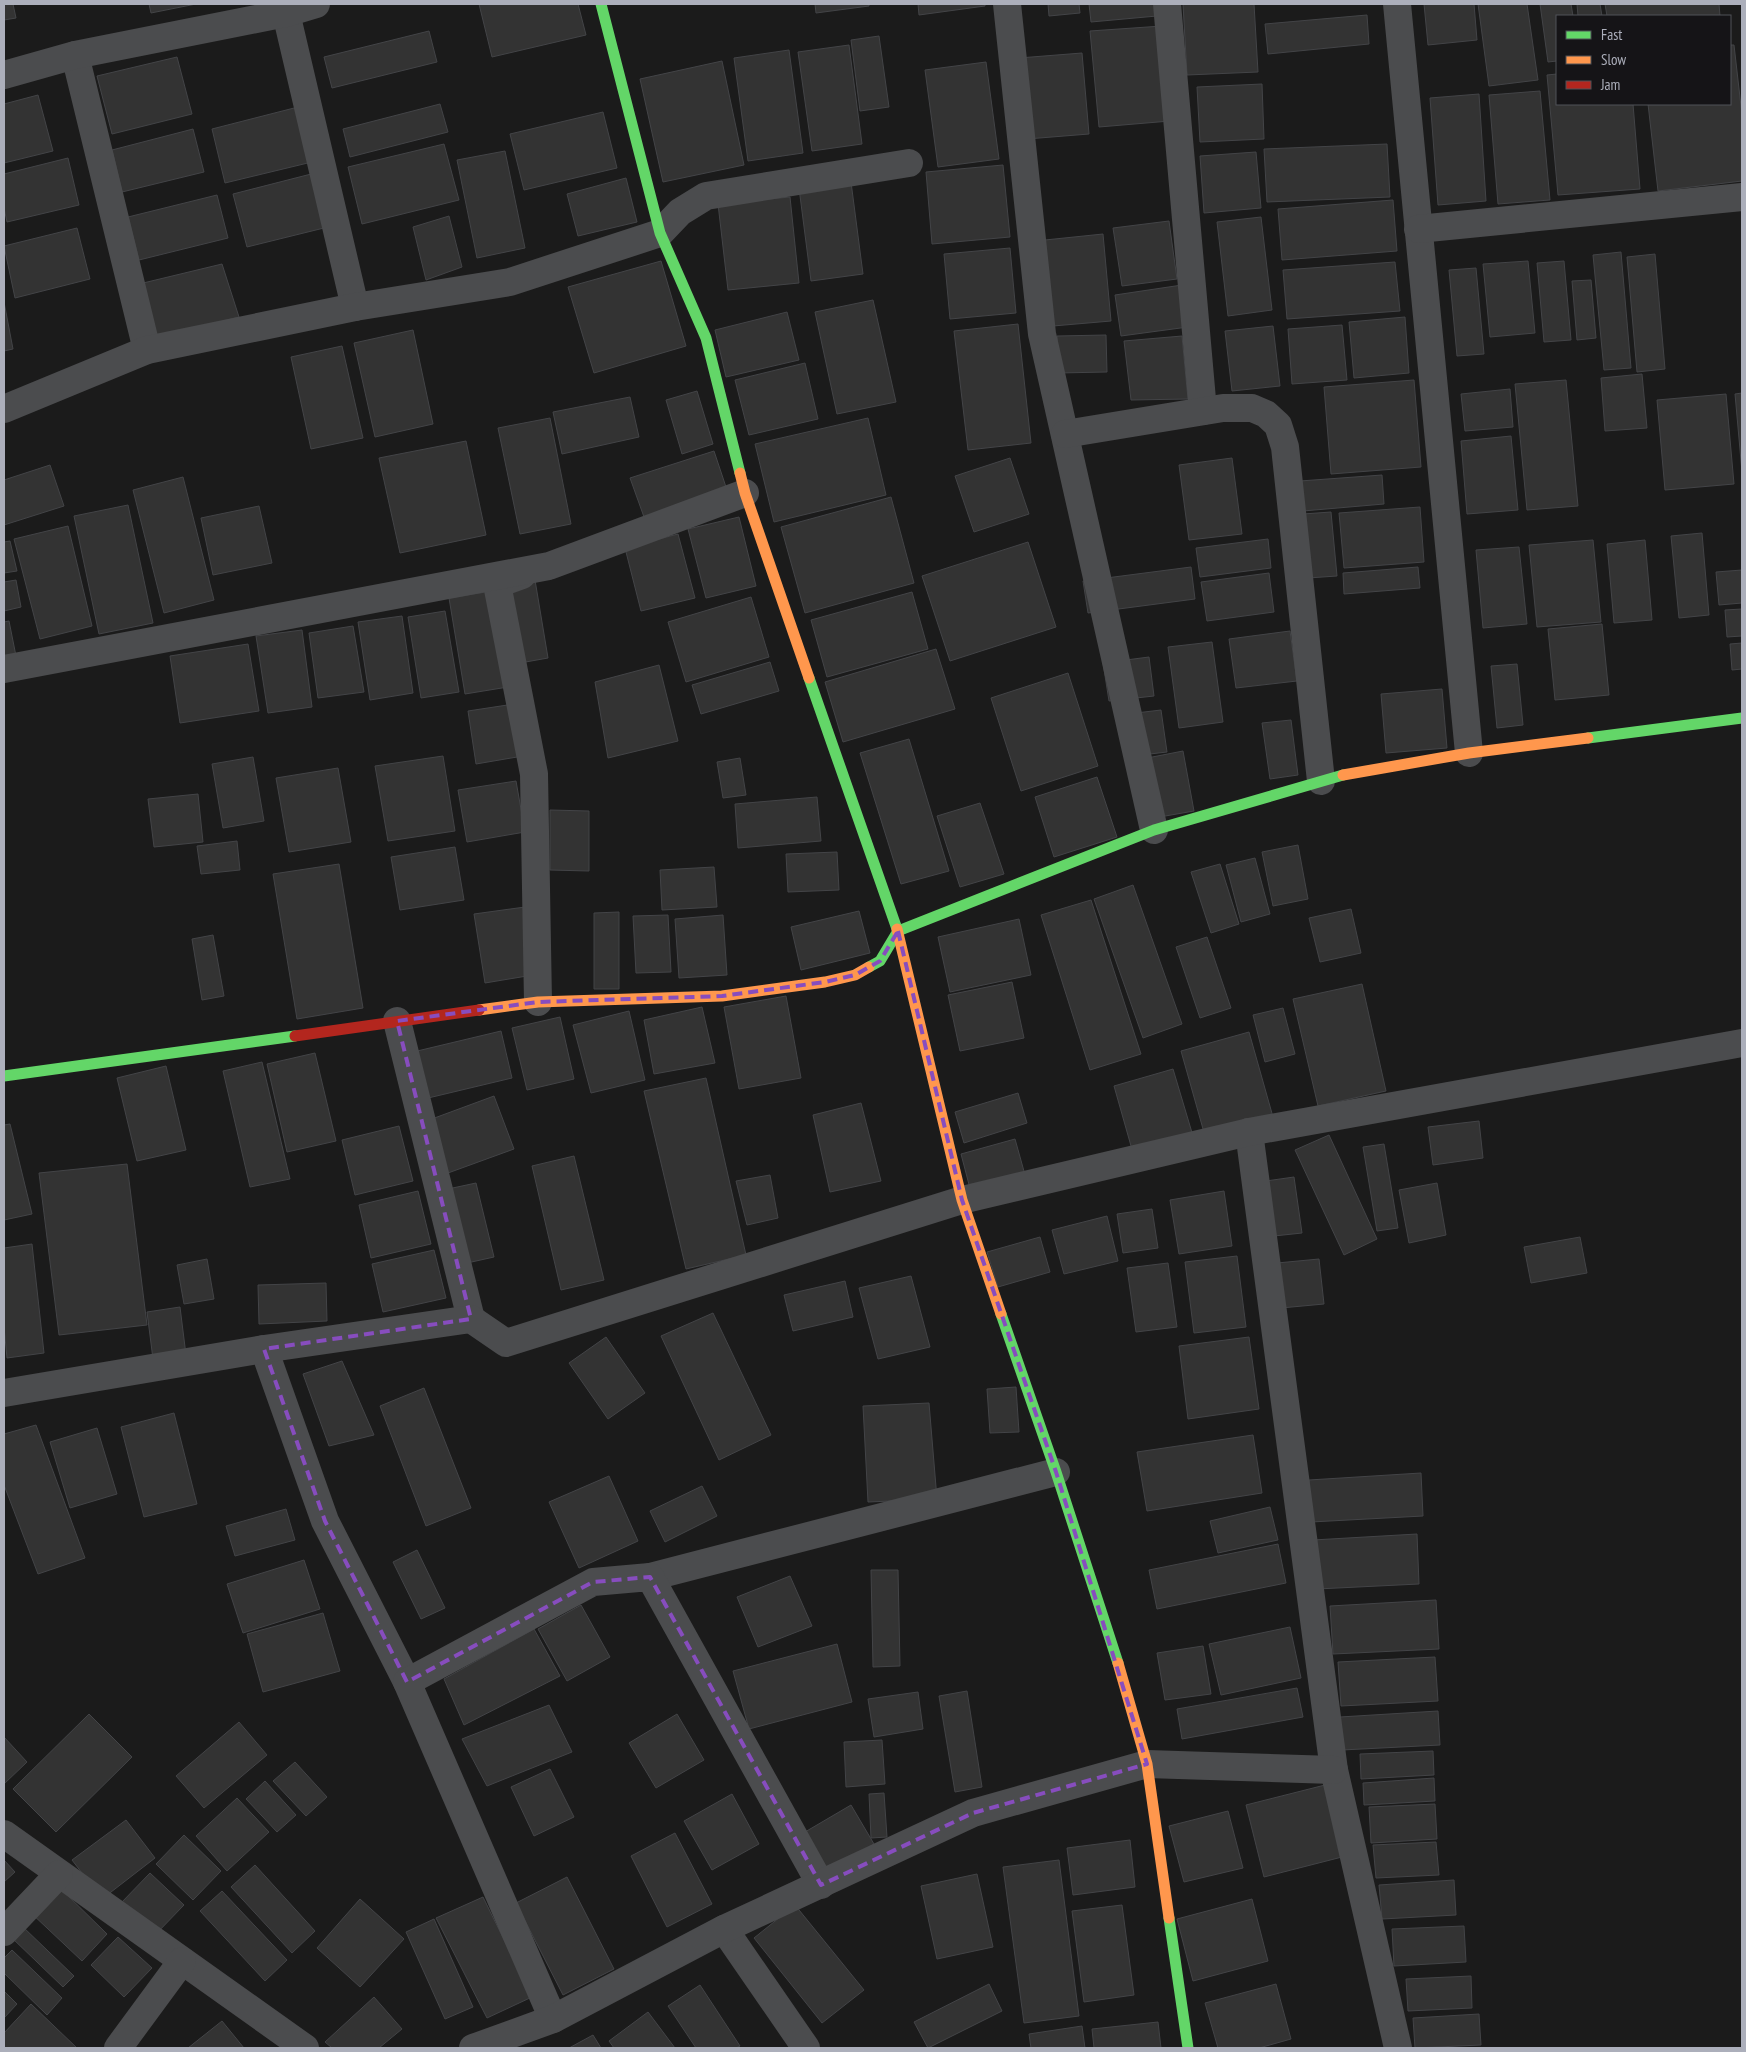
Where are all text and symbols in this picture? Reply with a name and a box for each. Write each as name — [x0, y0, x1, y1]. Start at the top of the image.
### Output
legend — [1556, 15, 1731, 105]
text: Fast — [1601, 25, 1622, 44]
text: Slow — [1601, 50, 1626, 69]
text: Jam — [1600, 75, 1620, 94]

